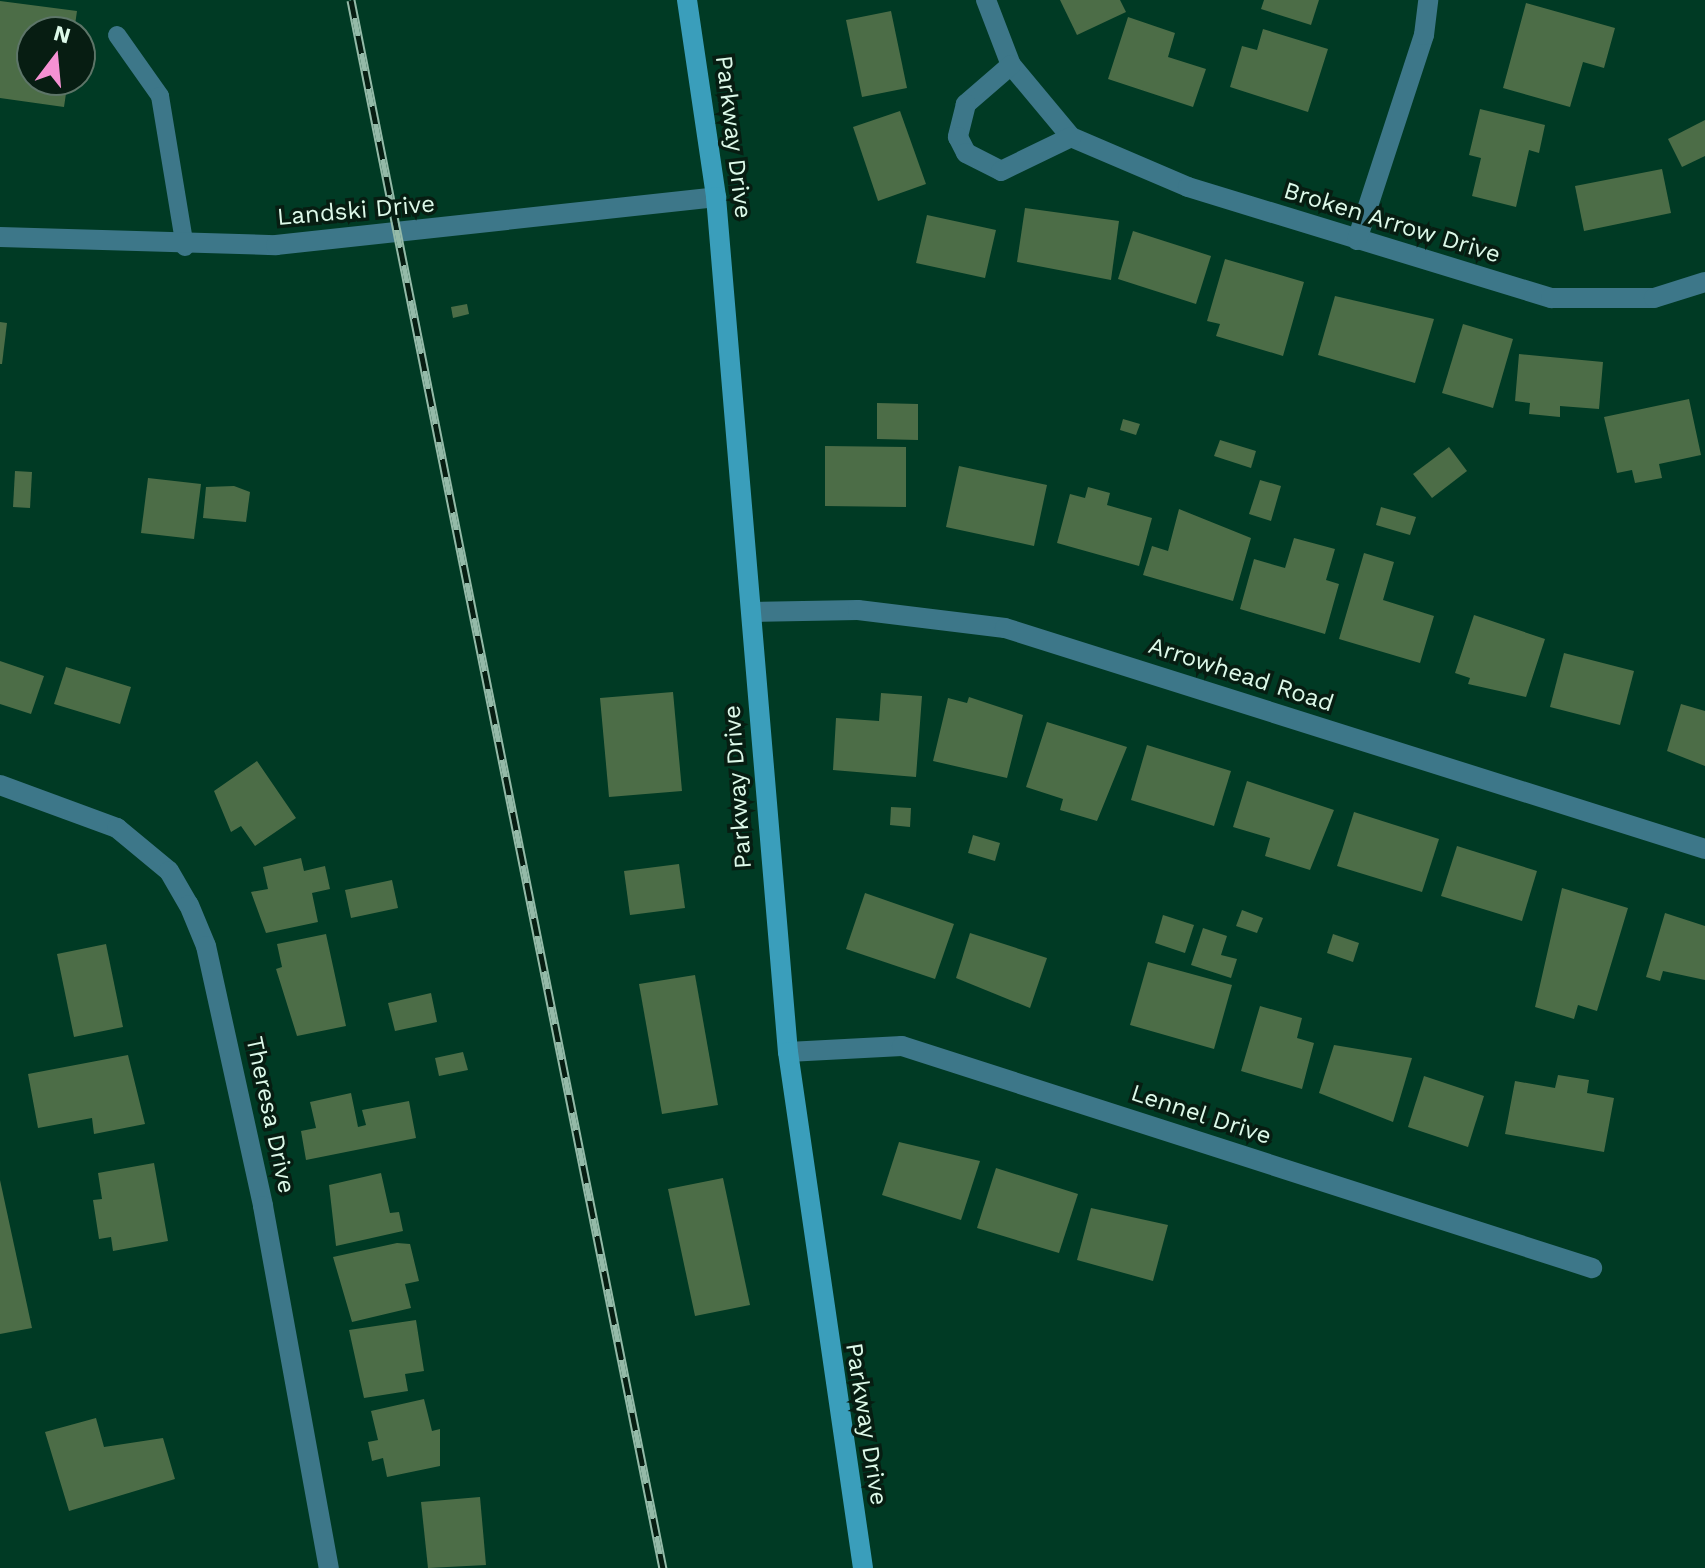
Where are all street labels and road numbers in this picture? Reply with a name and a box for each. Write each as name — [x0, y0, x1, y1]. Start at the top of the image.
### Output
street label: Parkway Drive — [709, 54, 757, 220]
street label: Broken Arrow Drive — [1279, 176, 1505, 270]
street label: Landski Drive — [276, 190, 436, 232]
street label: Arrowhead Road — [1145, 631, 1337, 719]
street label: Parkway Drive — [718, 704, 758, 870]
street label: Theresa Drive — [239, 1034, 301, 1196]
street label: Lennel Drive — [1127, 1079, 1275, 1151]
street label: Parkway Drive — [839, 1340, 893, 1508]

